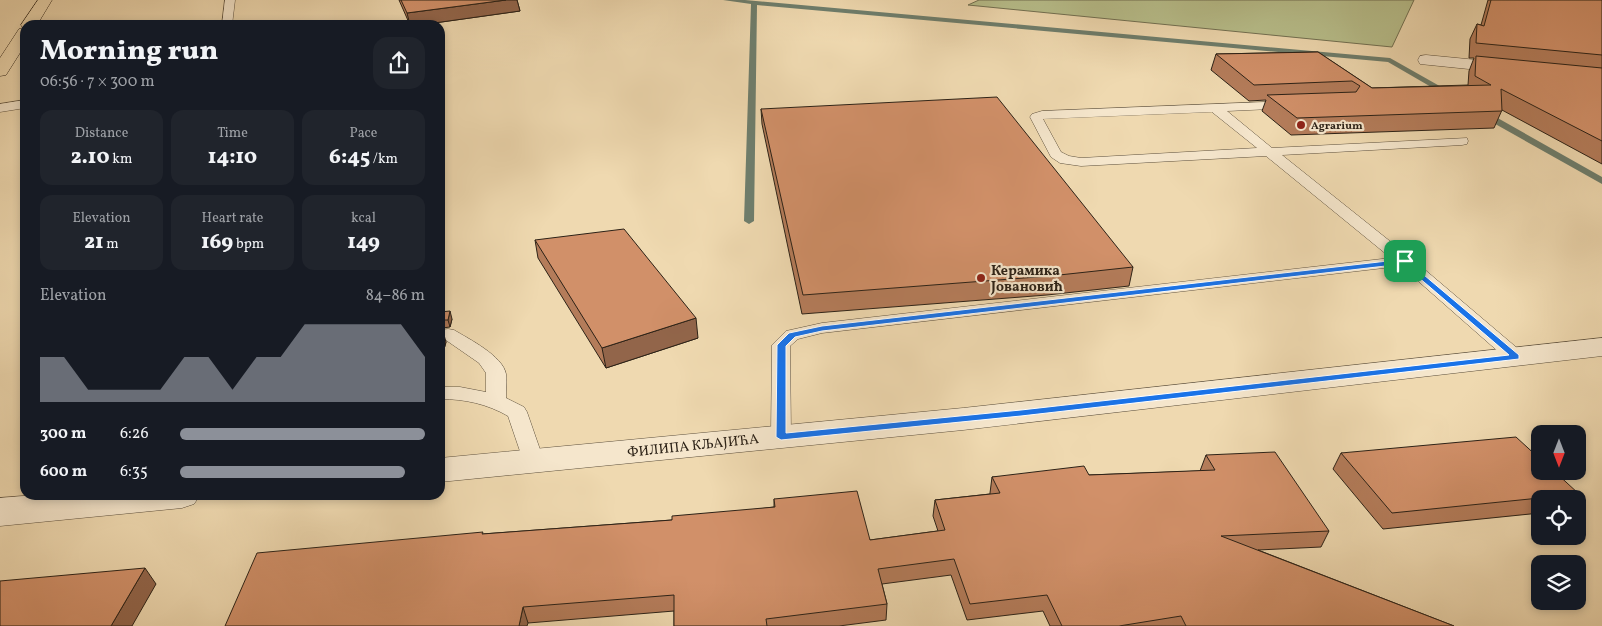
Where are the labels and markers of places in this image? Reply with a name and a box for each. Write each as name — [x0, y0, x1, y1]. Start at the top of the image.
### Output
marker: Agrarium — [1295, 119, 1307, 131]
place label: Agrarium — [1311, 119, 1363, 134]
pin — [1384, 240, 1426, 282]
place label: Керамика Јовановић — [990, 262, 1063, 297]
marker: Керамика Јовановић — [975, 272, 987, 284]

